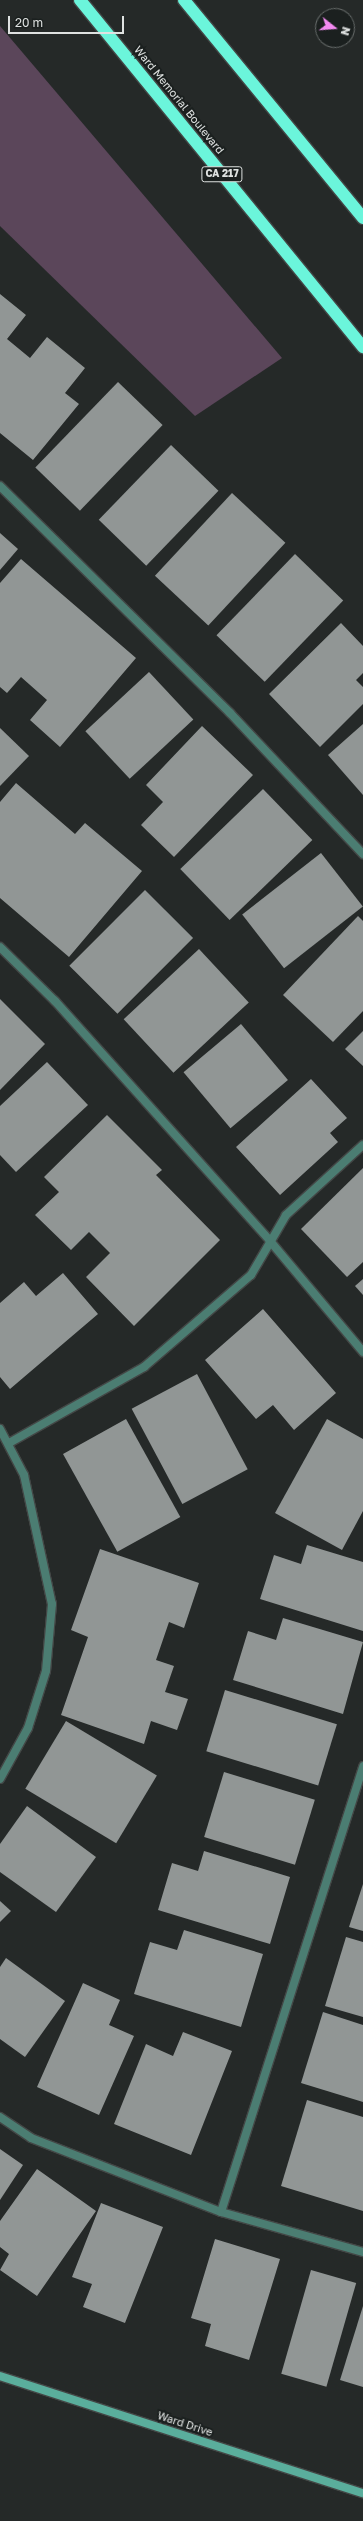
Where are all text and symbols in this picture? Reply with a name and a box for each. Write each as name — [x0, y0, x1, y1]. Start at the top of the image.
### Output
scale bar — [10, 8, 126, 34]
north arrow — [315, 8, 355, 48]
text: 20 m — [15, 15, 43, 30]
text: N — [339, 25, 353, 37]
street label: Ward Memorial Boulevard — [131, 43, 227, 157]
road number: CA 217 — [201, 166, 243, 182]
street label: Ward Drive — [156, 2409, 214, 2439]

